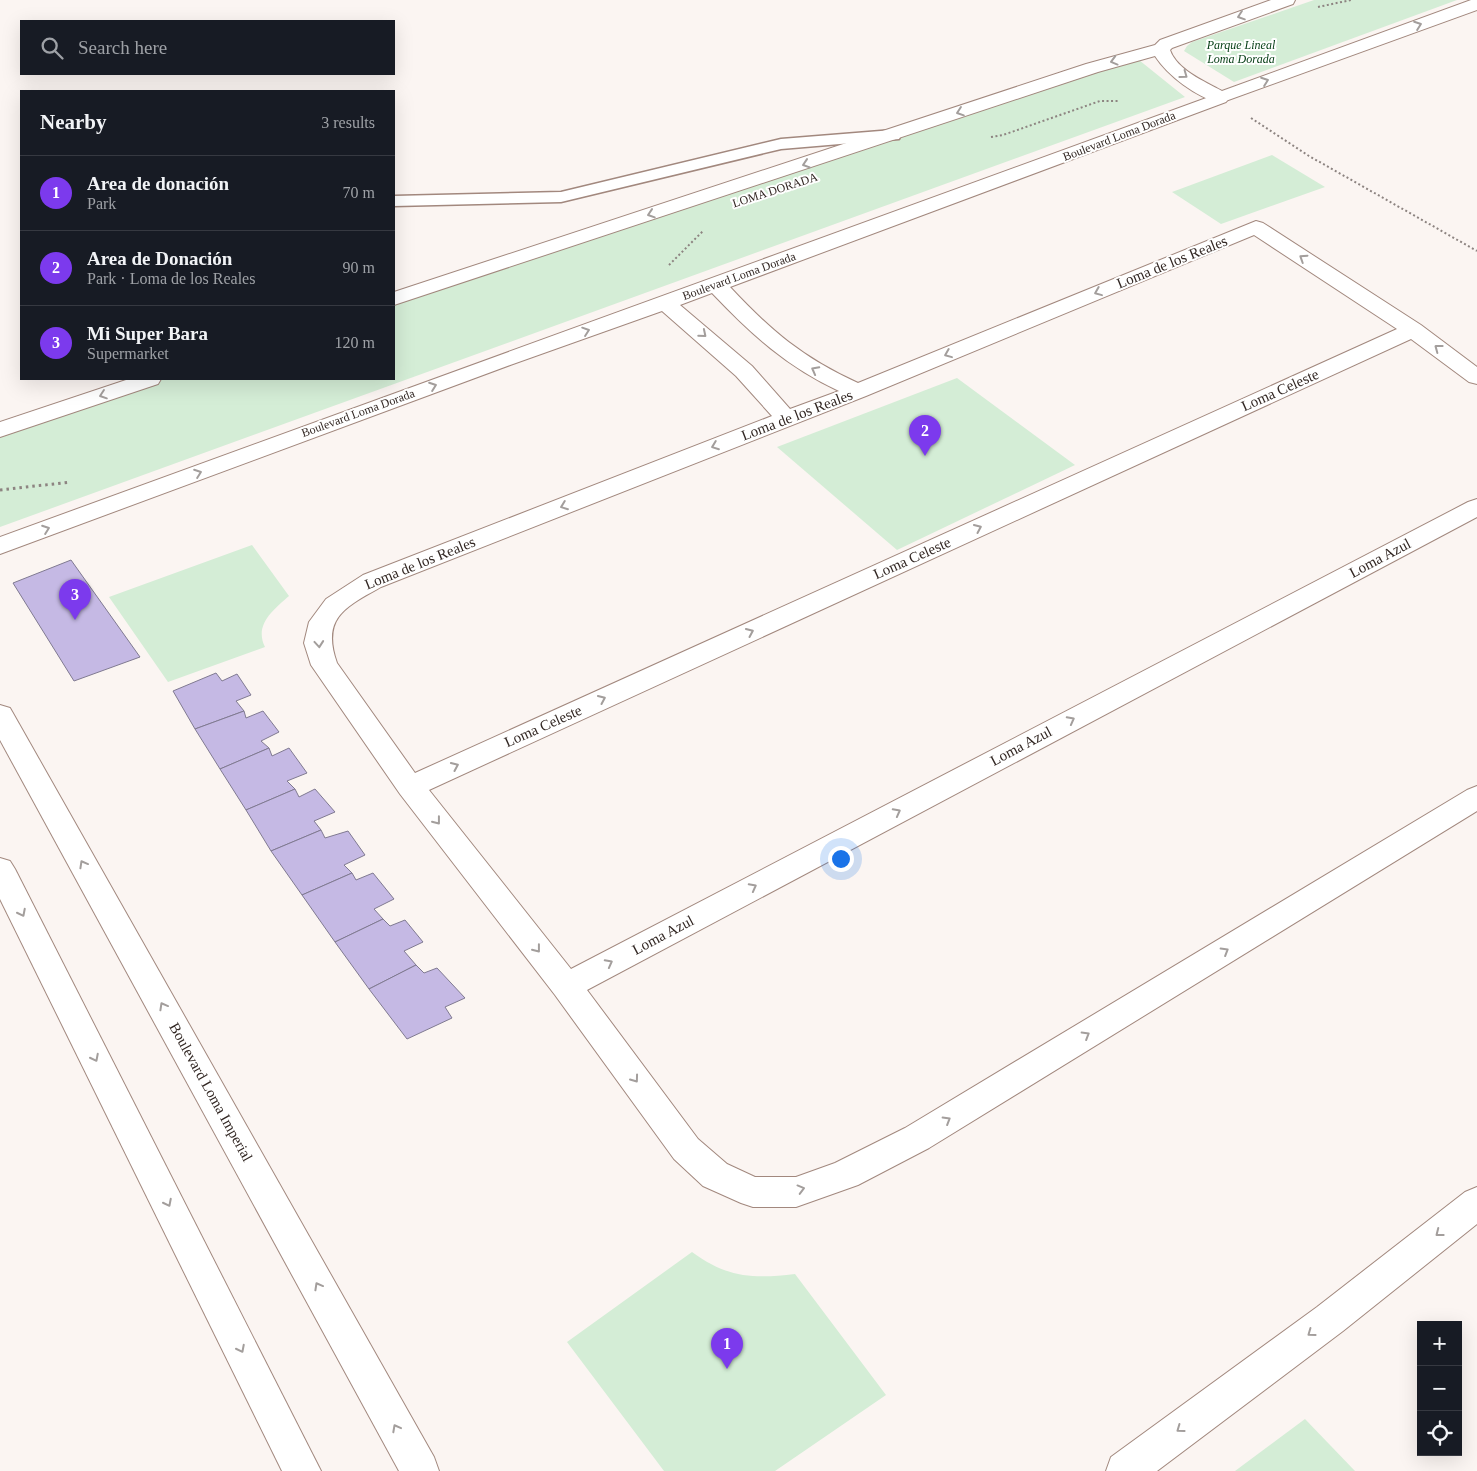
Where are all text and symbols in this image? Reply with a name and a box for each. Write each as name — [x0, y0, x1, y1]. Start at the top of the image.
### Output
one-way arrow — [1237, 10, 1245, 20]
search box — [20, 20, 395, 75]
one-way arrow — [1413, 21, 1422, 31]
icon: search — [38, 34, 66, 62]
text: Search here — [78, 37, 167, 58]
park label: Parque Lineal Loma Dorada — [1206, 38, 1276, 66]
one-way arrow — [1111, 56, 1119, 66]
one-way arrow — [1178, 69, 1188, 78]
one-way arrow — [1261, 77, 1269, 87]
one-way arrow — [956, 106, 965, 116]
street label: Boulevard Loma Dorada — [1061, 108, 1178, 164]
text: Nearby — [40, 110, 107, 134]
text: 3 results — [321, 114, 375, 131]
one-way arrow — [802, 158, 810, 168]
street label: LOMA DORADA — [731, 169, 820, 210]
text: Area de donación — [87, 173, 229, 194]
text: 1 — [52, 184, 60, 201]
text: 70 m — [343, 184, 375, 201]
text: Park — [87, 195, 116, 212]
one-way arrow — [648, 208, 656, 218]
street label: Loma de los Reales — [1114, 232, 1230, 291]
text: Area de Donación — [87, 248, 232, 269]
street label: Boulevard Loma Dorada — [681, 249, 798, 303]
one-way arrow — [1299, 254, 1308, 264]
text: 2 — [52, 259, 60, 276]
text: 90 m — [343, 259, 375, 276]
text: Park · Loma de los Reales — [87, 270, 255, 287]
one-way arrow — [1094, 286, 1103, 297]
text: Mi Super Bara — [87, 323, 208, 344]
one-way arrow — [581, 327, 589, 337]
one-way arrow — [697, 328, 706, 337]
text: 3 — [52, 334, 60, 351]
text: 120 m — [335, 334, 375, 351]
text: Supermarket — [87, 345, 169, 362]
one-way arrow — [1434, 345, 1444, 354]
one-way arrow — [944, 348, 953, 359]
one-way arrow — [811, 366, 820, 376]
street label: Loma Celeste — [1239, 366, 1321, 414]
one-way arrow — [428, 382, 436, 392]
street label: Boulevard Loma Dorada — [300, 386, 417, 440]
street label: Loma de los Reales — [739, 386, 855, 444]
one-way arrow — [100, 389, 108, 399]
pin: 2 — [909, 415, 941, 456]
one-way arrow — [711, 440, 720, 451]
one-way arrow — [193, 469, 202, 479]
one-way arrow — [560, 500, 569, 510]
one-way arrow — [973, 524, 982, 534]
one-way arrow — [41, 525, 50, 535]
street label: Loma de los Reales — [362, 533, 478, 592]
street label: Loma Celeste — [871, 534, 953, 582]
street label: Loma Azul — [1347, 535, 1413, 581]
pin: 3 — [59, 579, 91, 620]
one-way arrow — [745, 627, 754, 638]
one-way arrow — [314, 640, 325, 648]
one-way arrow — [597, 695, 606, 705]
street label: Loma Celeste — [502, 702, 584, 750]
one-way arrow — [1066, 716, 1075, 726]
street label: Loma Azul — [988, 723, 1054, 769]
one-way arrow — [449, 763, 458, 773]
one-way arrow — [891, 808, 900, 818]
one-way arrow — [431, 815, 440, 825]
your location — [828, 846, 854, 872]
one-way arrow — [80, 861, 90, 870]
one-way arrow — [747, 883, 756, 893]
one-way arrow — [16, 908, 26, 917]
street label: Loma Azul — [630, 912, 696, 958]
one-way arrow — [531, 943, 540, 953]
one-way arrow — [1219, 947, 1228, 957]
one-way arrow — [604, 959, 613, 969]
one-way arrow — [159, 1002, 169, 1011]
street label: Boulevard Loma Imperial — [166, 1020, 256, 1164]
one-way arrow — [1080, 1032, 1089, 1042]
one-way arrow — [89, 1053, 99, 1062]
one-way arrow — [629, 1073, 637, 1082]
one-way arrow — [942, 1116, 951, 1126]
one-way arrow — [796, 1185, 805, 1195]
one-way arrow — [162, 1198, 172, 1207]
one-way arrow — [1436, 1227, 1445, 1235]
one-way arrow — [315, 1282, 325, 1291]
map controls — [1417, 1321, 1462, 1456]
button: + — [1417, 1321, 1462, 1366]
one-way arrow — [1307, 1327, 1317, 1336]
pin: 1 — [711, 1328, 743, 1369]
one-way arrow — [235, 1343, 245, 1352]
button: − — [1417, 1366, 1462, 1411]
button: locate — [1417, 1411, 1462, 1456]
one-way arrow — [1176, 1423, 1186, 1432]
one-way arrow — [393, 1424, 403, 1433]

